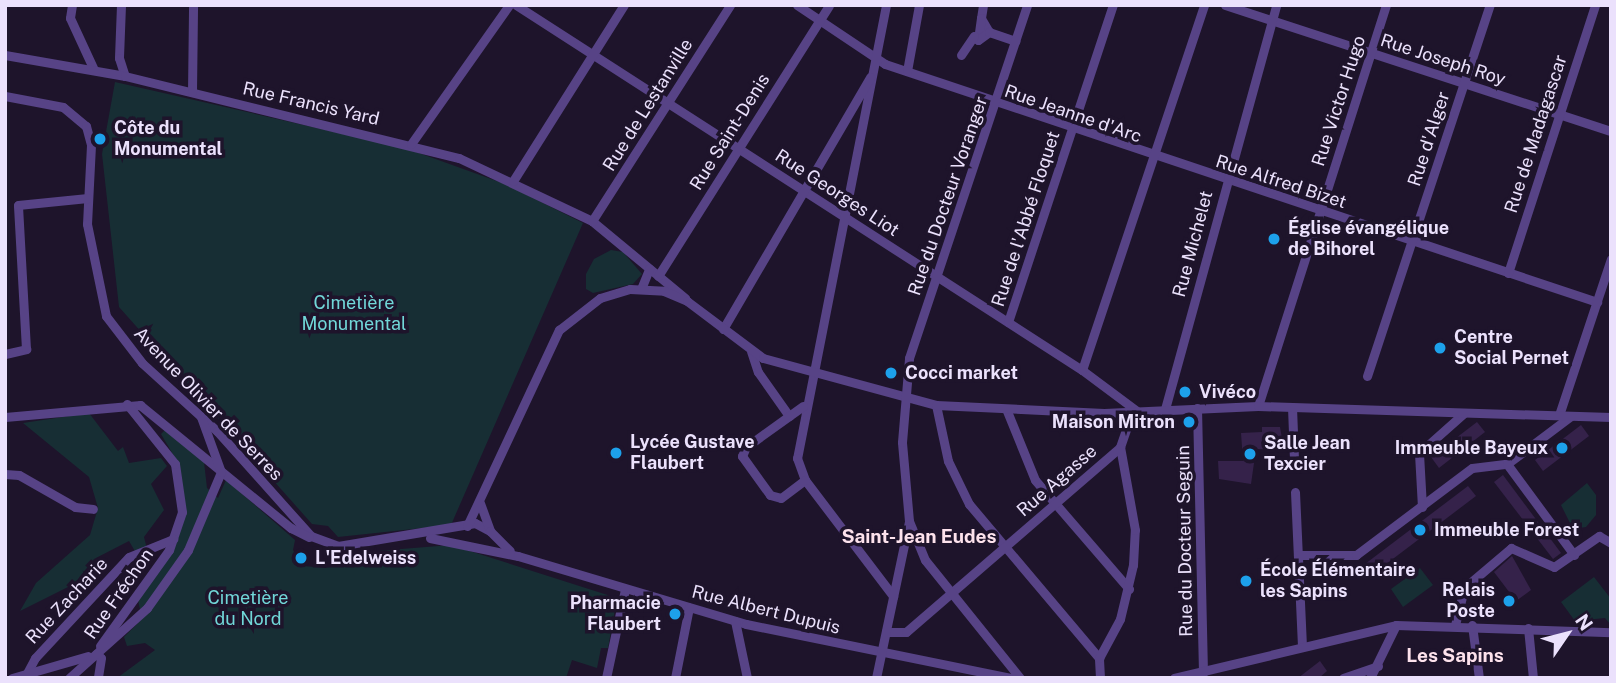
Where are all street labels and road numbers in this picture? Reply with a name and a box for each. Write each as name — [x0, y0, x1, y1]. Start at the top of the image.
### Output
street label: Rue Joseph Roy — [1378, 30, 1508, 90]
street label: Rue Victor Hugo — [1308, 33, 1370, 169]
street label: Rue de Lestanville — [598, 35, 698, 175]
street label: Rue de Madagascar — [1500, 52, 1572, 216]
street label: Rue Saint-Denis — [685, 70, 775, 194]
street label: Rue Francis Yard — [240, 78, 382, 130]
street label: Rue Jeanne d'Arc — [1001, 80, 1145, 148]
street label: Rue d'Alger — [1403, 89, 1455, 189]
street label: Rue du Docteur Voranger — [904, 93, 992, 299]
street label: Rue de l'Abbé Floquet — [987, 128, 1065, 310]
street label: Rue Georges Liot — [771, 145, 903, 241]
street label: Rue Alfred Bizet — [1213, 151, 1349, 213]
street label: Rue Michelet — [1168, 188, 1218, 300]
street label: Avenue Olivier de Serres — [129, 323, 287, 485]
street label: Rue Agasse — [1013, 440, 1101, 522]
street label: Rue du Docteur Seguin — [1173, 445, 1197, 637]
street label: Rue Fréchon — [80, 545, 158, 643]
street label: Rue Zacharie — [22, 553, 112, 649]
street label: Rue Albert Dupuis — [690, 581, 842, 639]

